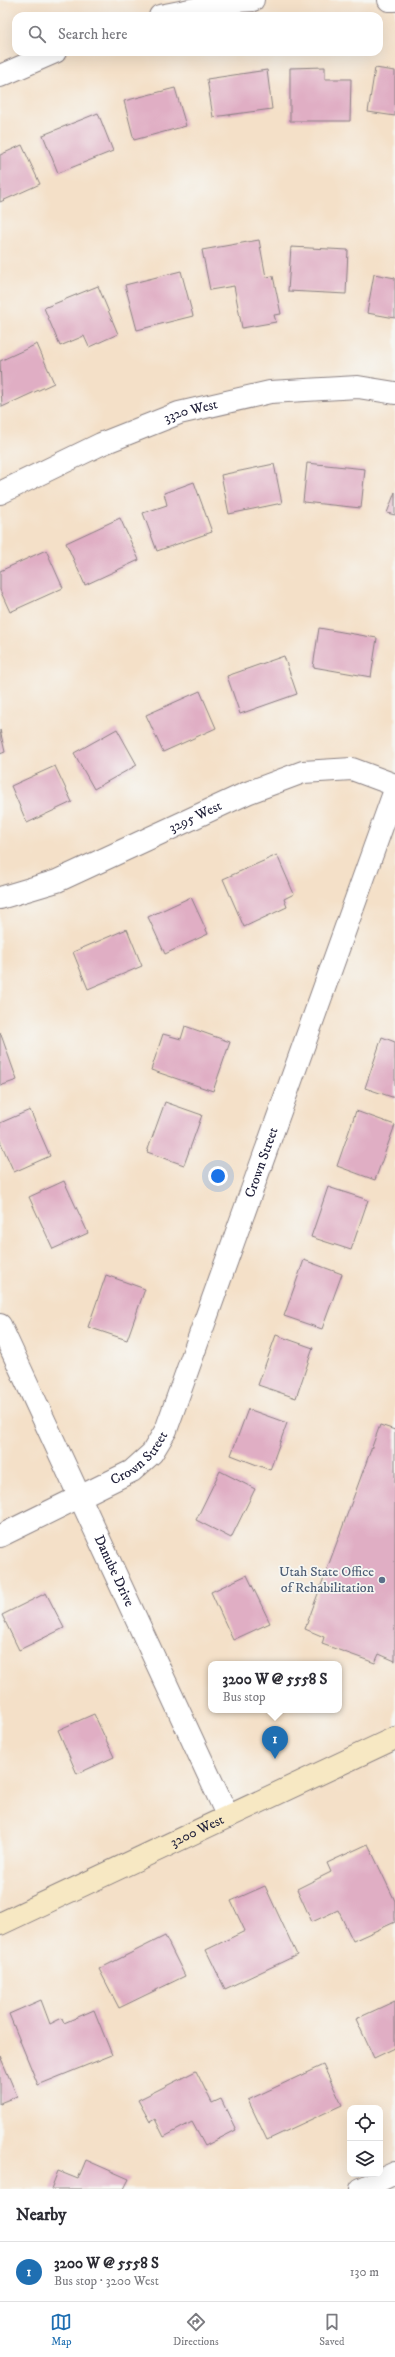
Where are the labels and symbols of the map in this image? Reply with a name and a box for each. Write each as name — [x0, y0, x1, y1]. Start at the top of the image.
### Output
street label: 3320 West — [161, 395, 220, 427]
street label: 3295 West — [166, 797, 225, 837]
street label: Crown Street — [241, 1124, 283, 1200]
your location — [208, 1166, 228, 1186]
street label: Crown Street — [107, 1428, 172, 1489]
street label: Danube Drive — [90, 1532, 138, 1610]
place label: Utah State Office of Rehabilitation — [279, 1563, 375, 1597]
marker: Utah State Office of Rehabilitation — [377, 1575, 387, 1585]
pin: 1 — [262, 1726, 288, 1759]
street label: 3200 West — [167, 1811, 227, 1851]

